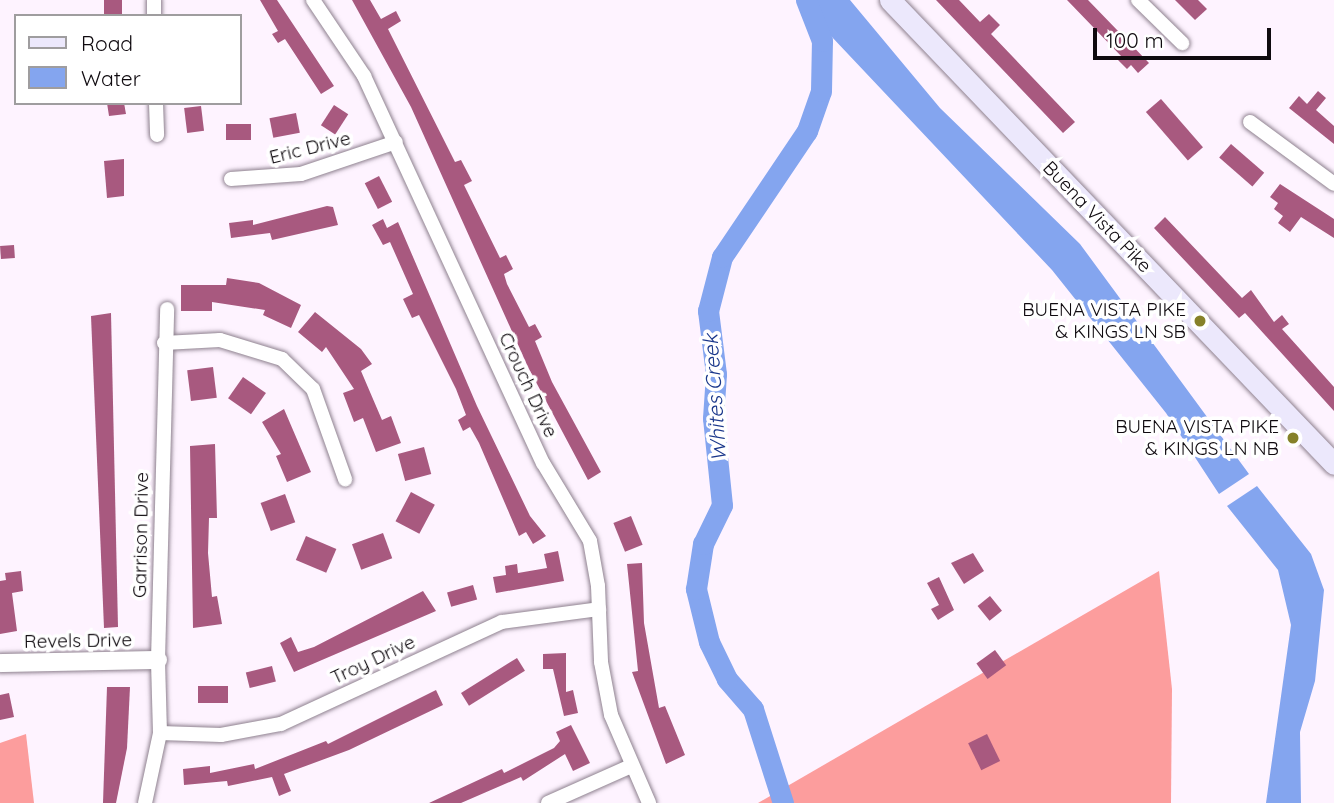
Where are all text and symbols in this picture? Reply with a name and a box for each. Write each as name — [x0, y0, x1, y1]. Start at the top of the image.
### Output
legend — [14, 14, 242, 105]
scale bar — [1096, 14, 1274, 58]
text: 100 m — [1106, 27, 1164, 53]
text: Road — [81, 30, 133, 56]
text: Water — [81, 65, 141, 91]
street label: Eric Drive — [267, 127, 353, 169]
street label: Buena Vista Pike — [1038, 156, 1156, 278]
place label: BUENA VISTA PIKE & KINGS LN SB — [1022, 299, 1186, 343]
marker: BUENA VISTA PIKE & KINGS LN SB — [1192, 313, 1208, 329]
street label: Crouch Drive — [494, 329, 562, 441]
water label: Whites Creek — [697, 334, 731, 462]
place label: BUENA VISTA PIKE & KINGS LN NB — [1115, 416, 1279, 460]
marker: BUENA VISTA PIKE & KINGS LN NB — [1285, 430, 1301, 446]
street label: Garrison Drive — [129, 472, 153, 598]
street label: Revels Drive — [24, 629, 132, 653]
street label: Troy Drive — [327, 631, 419, 689]

